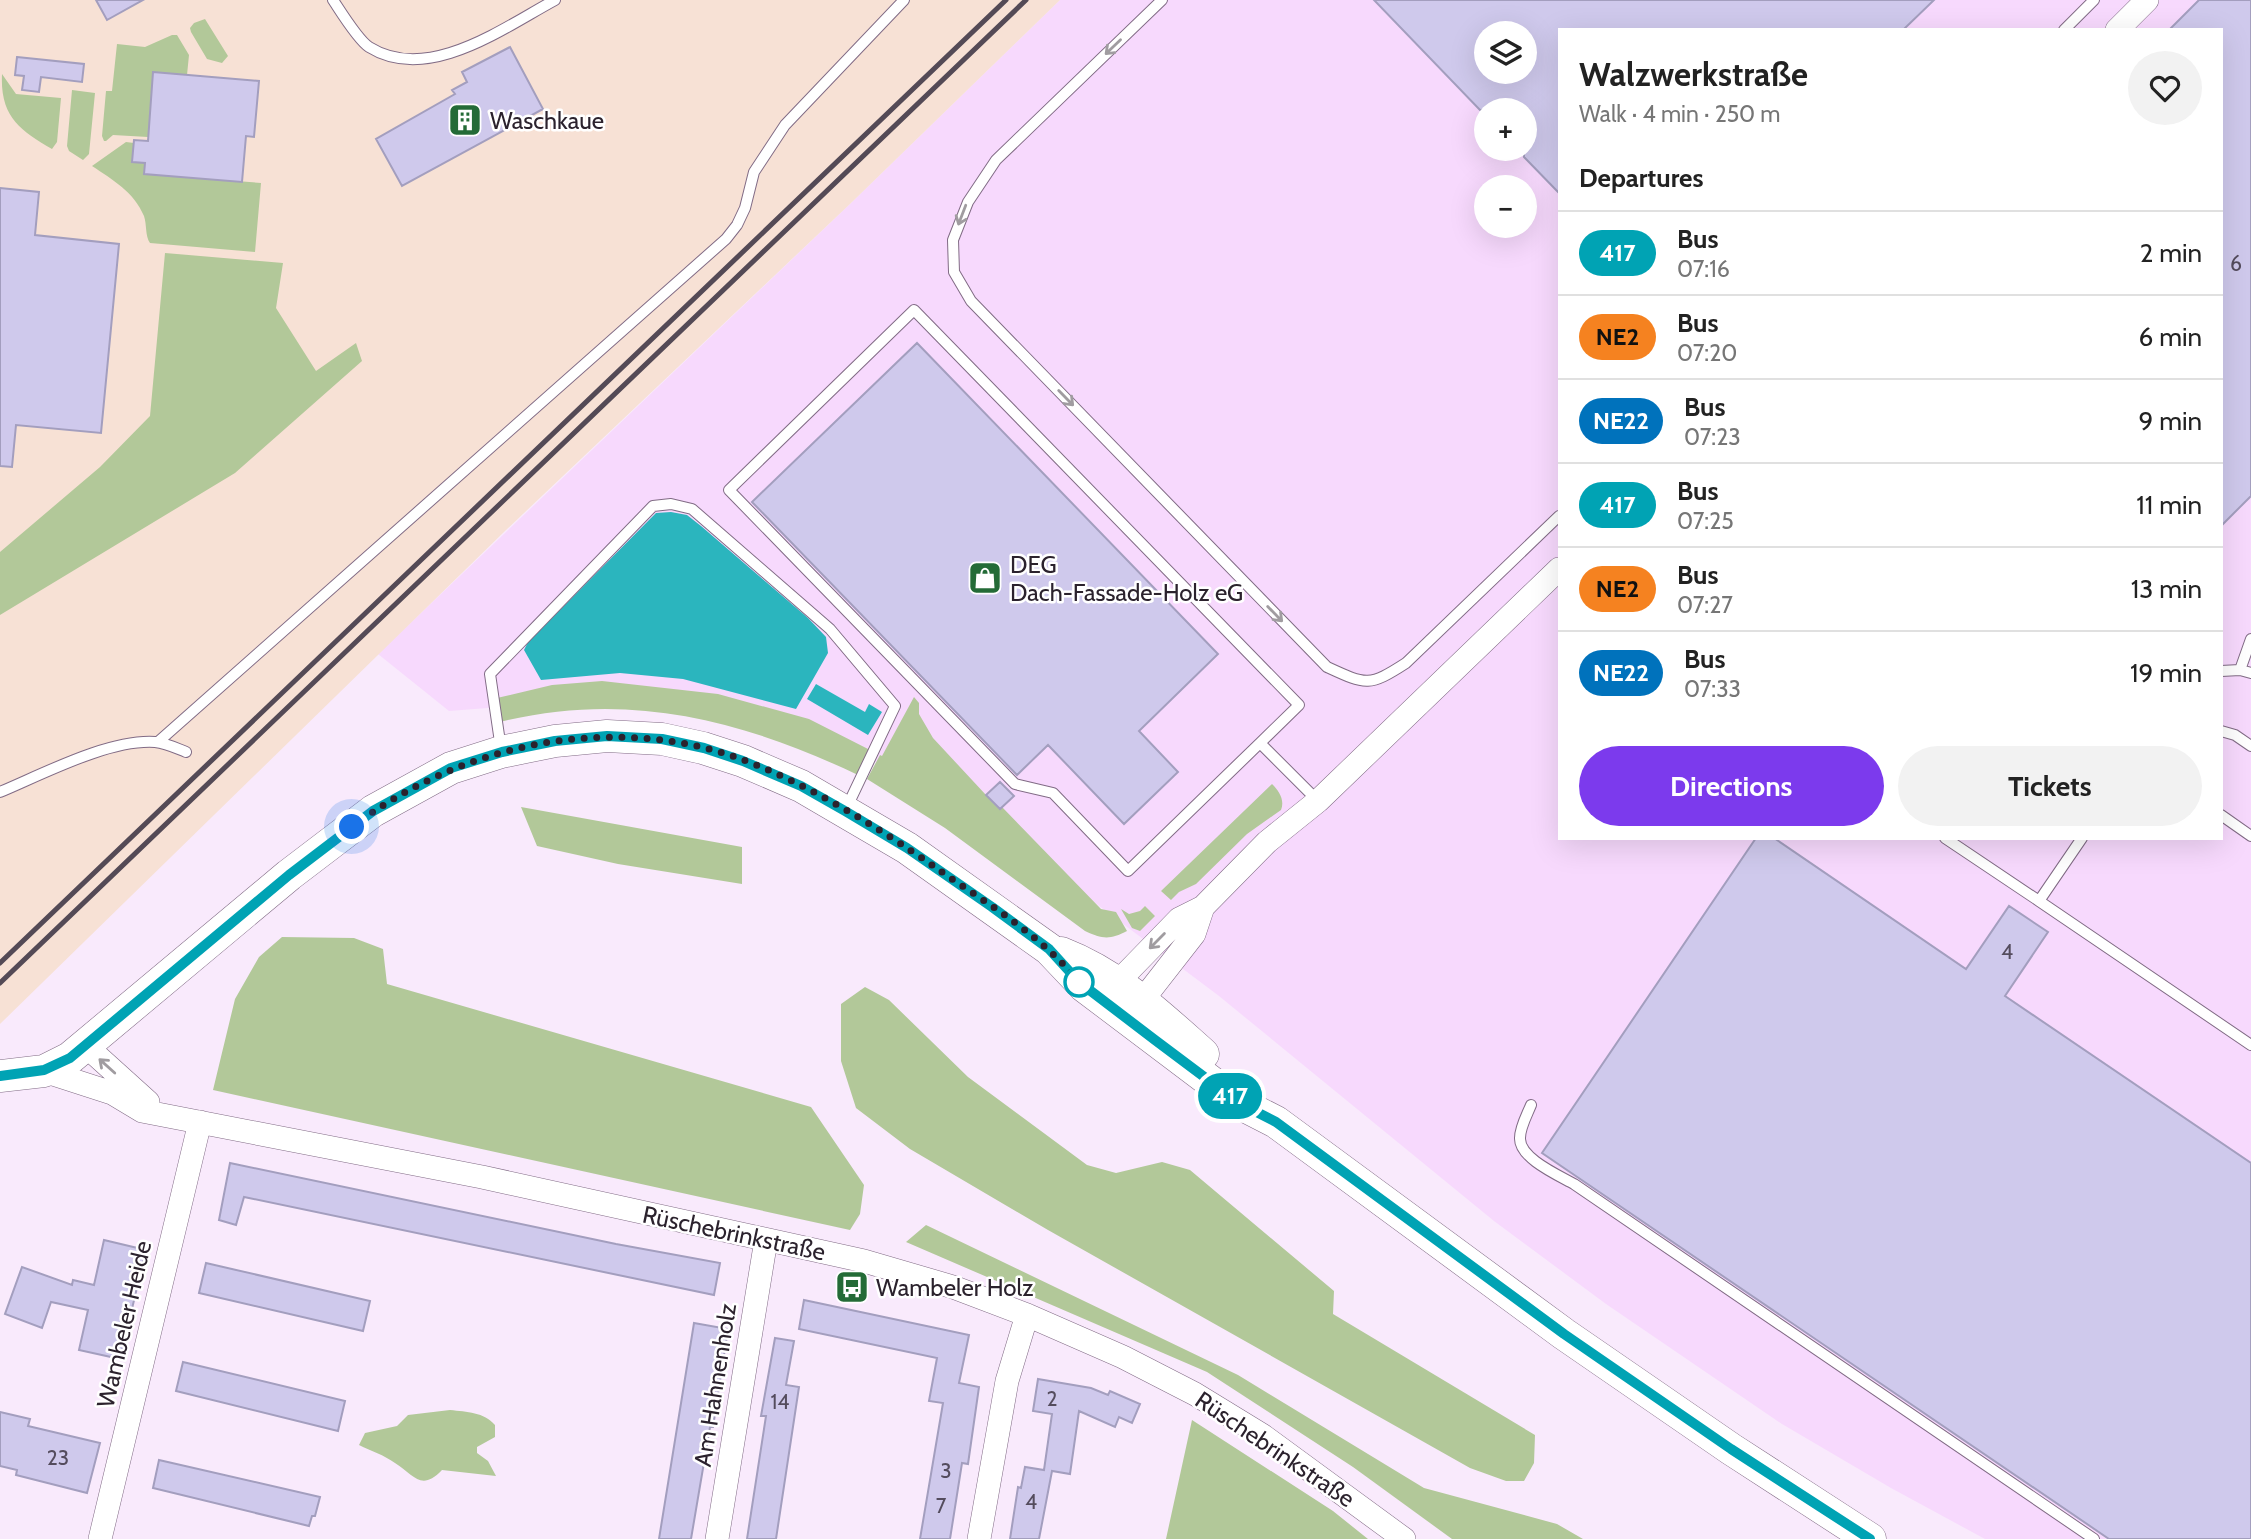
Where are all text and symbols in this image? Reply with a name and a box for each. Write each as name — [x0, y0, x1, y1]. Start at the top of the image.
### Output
map controls — [1474, 21, 1537, 238]
button: layers — [1474, 21, 1537, 84]
one-way arrow — [1105, 39, 1122, 56]
button: heart — [2128, 51, 2202, 125]
text: Walzwerkstraße — [1579, 54, 1808, 94]
button: + — [1474, 98, 1537, 161]
text: Walk · 4 min · 250 m — [1579, 100, 1781, 128]
building icon: Waschkaue — [446, 101, 484, 139]
place label: Waschkaue — [490, 106, 604, 135]
text: Departures — [1579, 162, 1703, 194]
button: − — [1474, 175, 1537, 238]
one-way arrow — [955, 204, 968, 226]
text: Bus — [1677, 223, 1718, 255]
text: 2 min — [2140, 237, 2202, 269]
text: 417 — [1600, 238, 1635, 267]
house number: 6 — [2230, 251, 2242, 276]
text: 07:16 — [1677, 255, 1730, 283]
text: Bus — [1677, 307, 1718, 339]
text: 6 min — [2139, 321, 2202, 353]
text: NE2 — [1596, 322, 1639, 351]
text: 07:20 — [1677, 339, 1737, 367]
one-way arrow — [1057, 390, 1074, 407]
text: Bus — [1684, 391, 1725, 423]
text: 9 min — [2139, 405, 2202, 437]
text: NE22 — [1593, 406, 1649, 435]
text: 07:23 — [1684, 423, 1741, 451]
text: Bus — [1677, 475, 1718, 507]
text: 11 min — [2136, 489, 2202, 521]
text: 417 — [1600, 490, 1635, 519]
text: 07:25 — [1677, 507, 1734, 535]
place label: DEG Dach-Fassade-Holz eG — [1010, 550, 1243, 607]
shop icon: DEG Dach-Fassade-Holz eG — [966, 559, 1004, 597]
text: Bus — [1677, 559, 1718, 591]
text: 13 min — [2131, 573, 2202, 605]
text: NE2 — [1596, 574, 1639, 603]
text: 07:27 — [1677, 591, 1733, 619]
one-way arrow — [1267, 606, 1284, 623]
text: Bus — [1684, 643, 1725, 675]
text: 19 min — [2130, 657, 2202, 689]
text: NE22 — [1593, 658, 1649, 687]
text: 07:33 — [1684, 675, 1741, 703]
button: Directions — [1579, 746, 1884, 826]
button: Tickets — [1898, 746, 2202, 826]
your location — [334, 809, 369, 844]
one-way arrow — [1149, 932, 1166, 949]
house number: 4 — [2001, 939, 2013, 964]
unlabelled marker — [1064, 967, 1094, 997]
one-way arrow — [98, 1058, 116, 1074]
line badge: 417 — [1190, 1073, 1270, 1119]
text: 417 — [1212, 1081, 1248, 1110]
street label: Rüschebrinkstraße — [640, 1199, 828, 1267]
street label: Wambeler Heide — [91, 1238, 157, 1410]
bus stop icon: Wambeler Holz — [833, 1268, 871, 1306]
place label: Wambeler Holz — [876, 1273, 1034, 1302]
street label: Am Hahnenholz — [688, 1301, 742, 1469]
street label: Rüschebrinkstraße — [1190, 1385, 1360, 1513]
house number: 2 — [1046, 1386, 1058, 1411]
house number: 14 — [771, 1389, 789, 1414]
house number: 23 — [47, 1445, 69, 1470]
house number: 3 — [940, 1458, 952, 1483]
house number: 4 — [1025, 1489, 1037, 1514]
house number: 7 — [936, 1493, 947, 1518]

